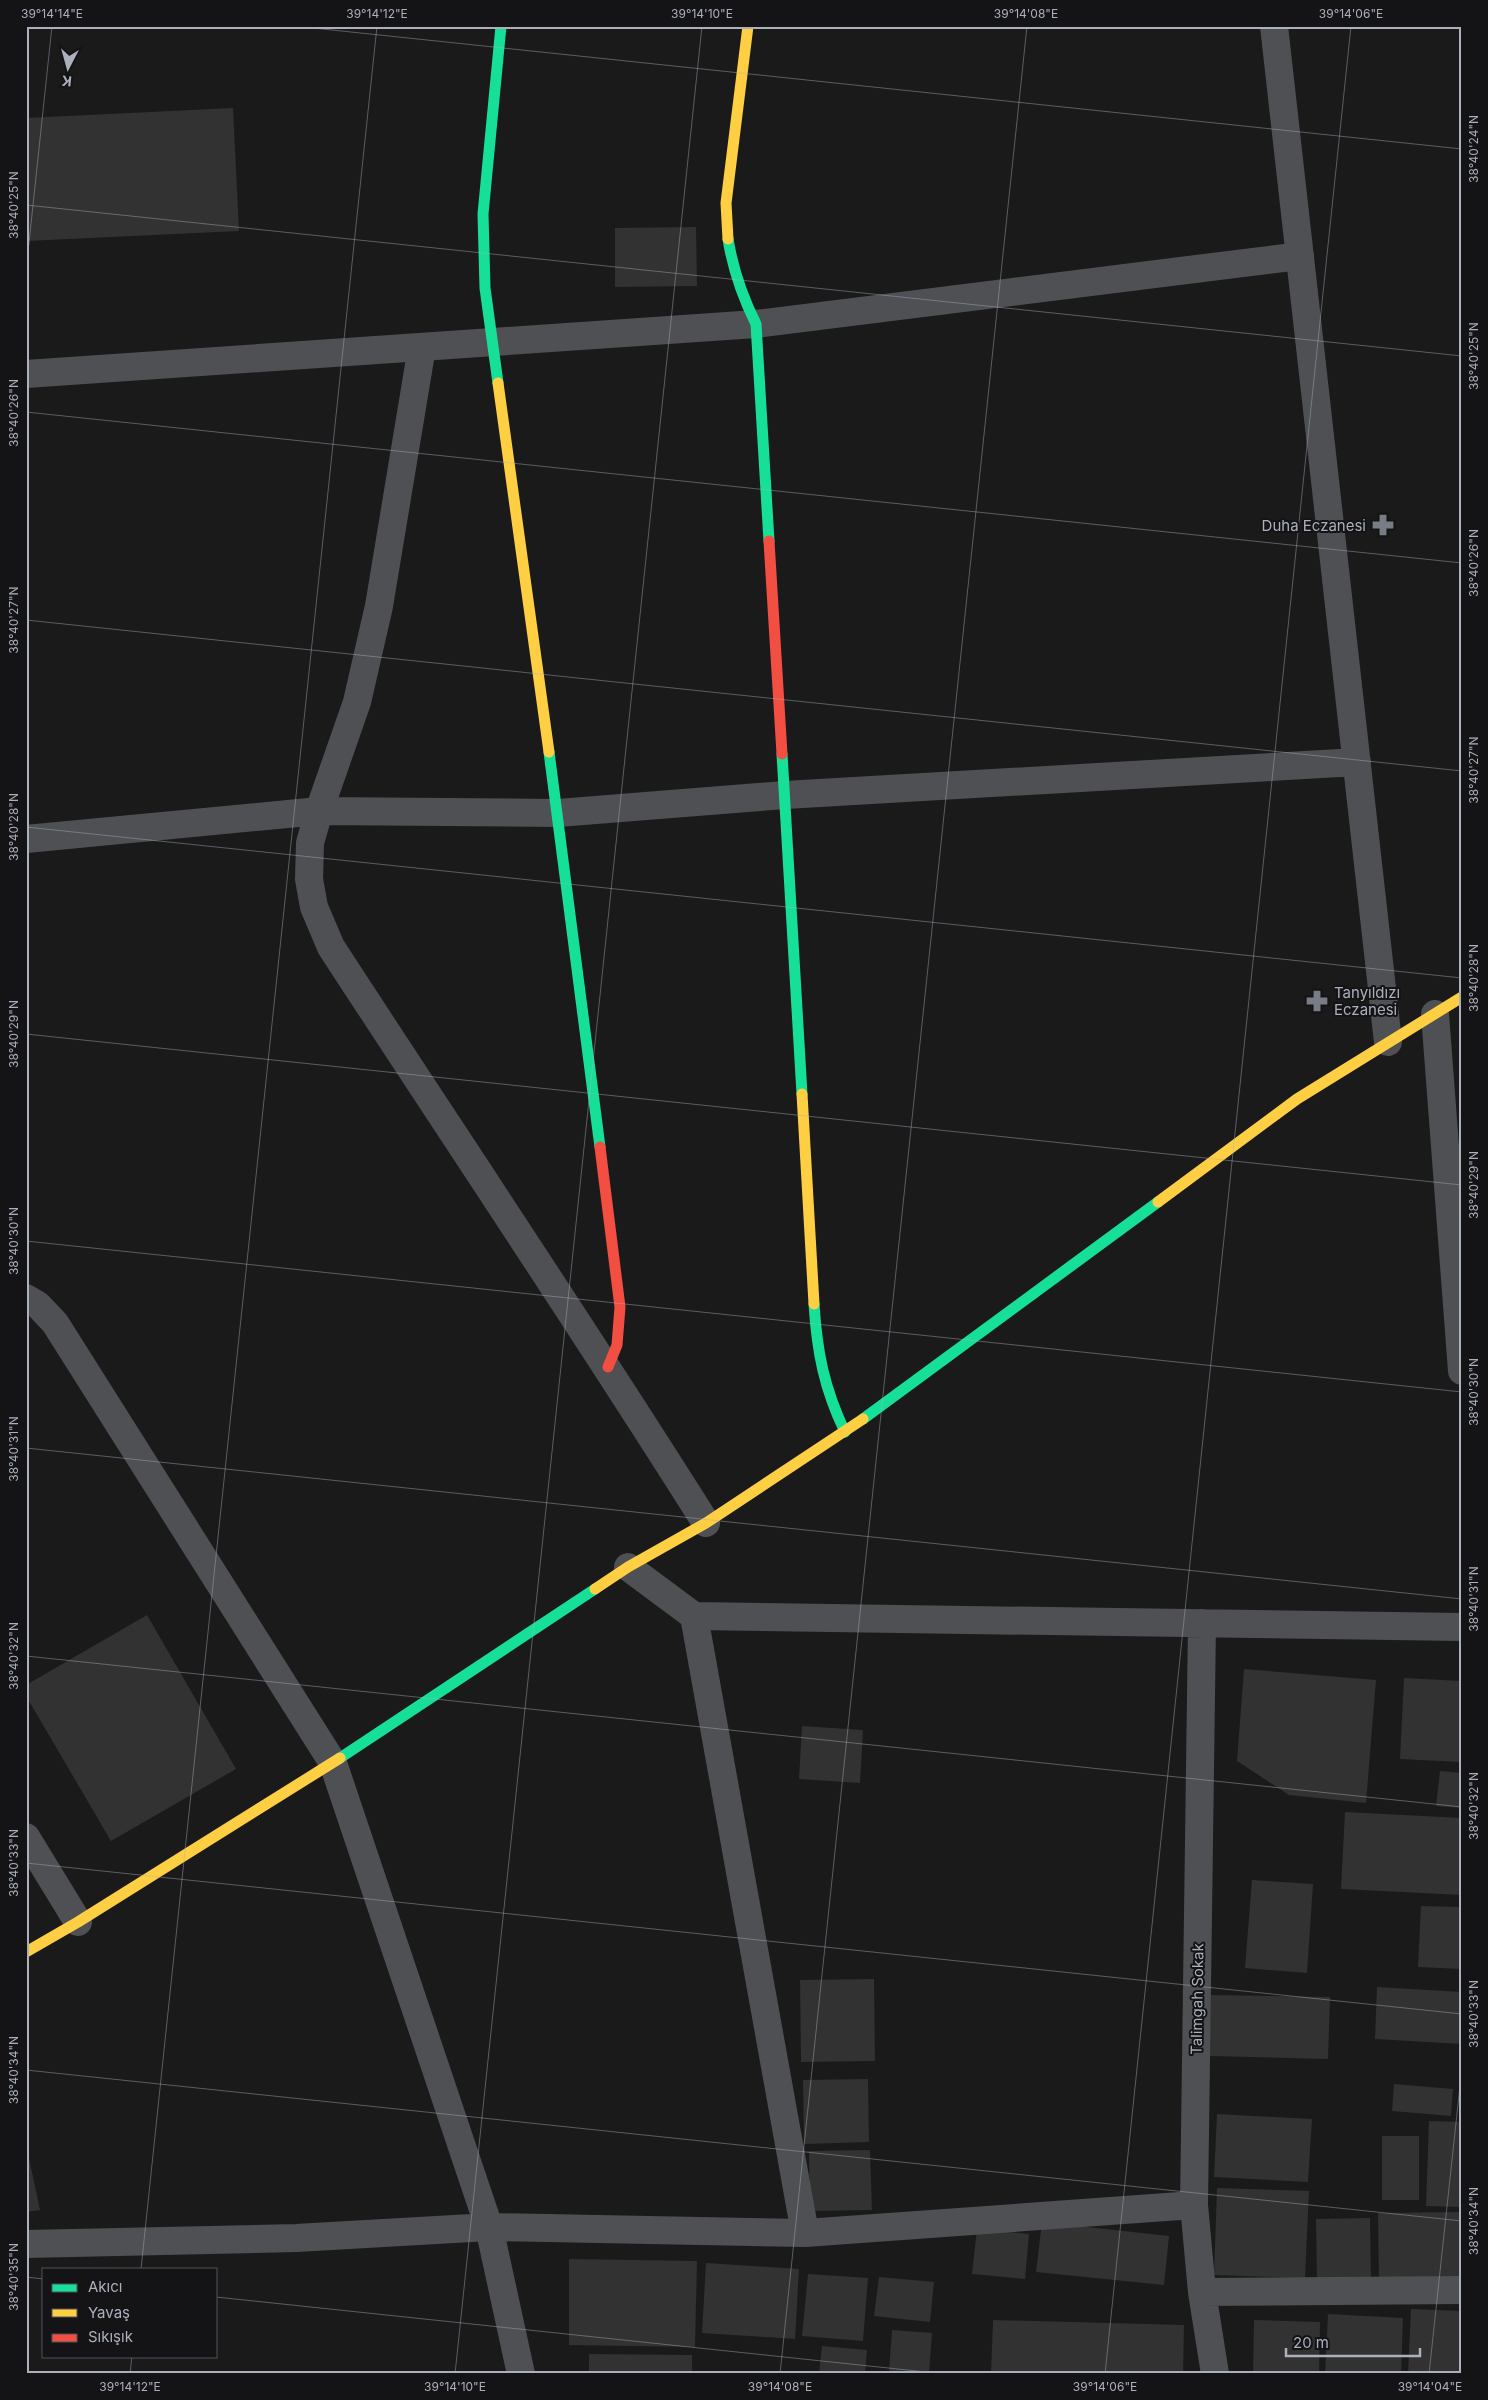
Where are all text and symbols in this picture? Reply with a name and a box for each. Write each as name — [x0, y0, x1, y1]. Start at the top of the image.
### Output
text: 39°14'14"E — [21, 6, 83, 21]
text: 39°14'12"E — [346, 6, 408, 21]
text: 39°14'10"E — [671, 6, 733, 21]
text: 39°14'08"E — [994, 6, 1058, 21]
text: 39°14'06"E — [1319, 6, 1383, 21]
north arrow — [42, 42, 92, 92]
text: K — [61, 72, 72, 90]
text: 38°40'24"N — [1466, 115, 1481, 183]
text: 38°40'25"N — [6, 171, 21, 239]
text: 38°40'25"N — [1466, 322, 1481, 390]
text: 38°40'26"N — [6, 379, 21, 447]
pharmacy icon: Duha Eczanesi — [1370, 512, 1396, 538]
place label: Duha Eczanesi — [1262, 516, 1366, 535]
text: 38°40'26"N — [1466, 529, 1481, 597]
text: 38°40'27"N — [6, 586, 21, 654]
text: 38°40'27"N — [1466, 736, 1481, 804]
text: 38°40'28"N — [6, 793, 21, 861]
text: 38°40'28"N — [1466, 944, 1481, 1012]
place label: Tanyıldızı Eczanesi — [1334, 983, 1400, 1019]
pharmacy icon: Tanyıldızı Eczanesi — [1304, 988, 1330, 1014]
text: 38°40'29"N — [6, 1000, 21, 1068]
text: 38°40'29"N — [1466, 1151, 1481, 1219]
text: 38°40'30"N — [6, 1207, 21, 1275]
text: 38°40'30"N — [1466, 1358, 1481, 1426]
text: 38°40'31"N — [6, 1416, 21, 1482]
text: 38°40'31"N — [1466, 1566, 1481, 1632]
text: 38°40'32"N — [6, 1622, 21, 1690]
text: 38°40'32"N — [1466, 1772, 1481, 1840]
text: 38°40'33"N — [6, 1829, 21, 1897]
street label: Talimgah Sokak — [1187, 1942, 1207, 2055]
text: 38°40'33"N — [1466, 1980, 1481, 2048]
text: 38°40'34"N — [6, 2036, 21, 2104]
text: 38°40'34"N — [1466, 2187, 1481, 2255]
text: 38°40'35"N — [6, 2243, 21, 2311]
legend — [42, 2268, 218, 2358]
text: Akıcı — [88, 2277, 122, 2296]
text: Yavaş — [88, 2303, 130, 2322]
scale bar — [1286, 2325, 1419, 2357]
text: Sıkışık — [88, 2327, 134, 2346]
text: 20 m — [1293, 2333, 1329, 2352]
text: 39°14'12"E — [99, 2379, 161, 2394]
text: 39°14'10"E — [424, 2379, 486, 2394]
text: 39°14'08"E — [748, 2379, 812, 2394]
text: 39°14'06"E — [1073, 2379, 1137, 2394]
text: 39°14'04"E — [1398, 2379, 1462, 2394]

